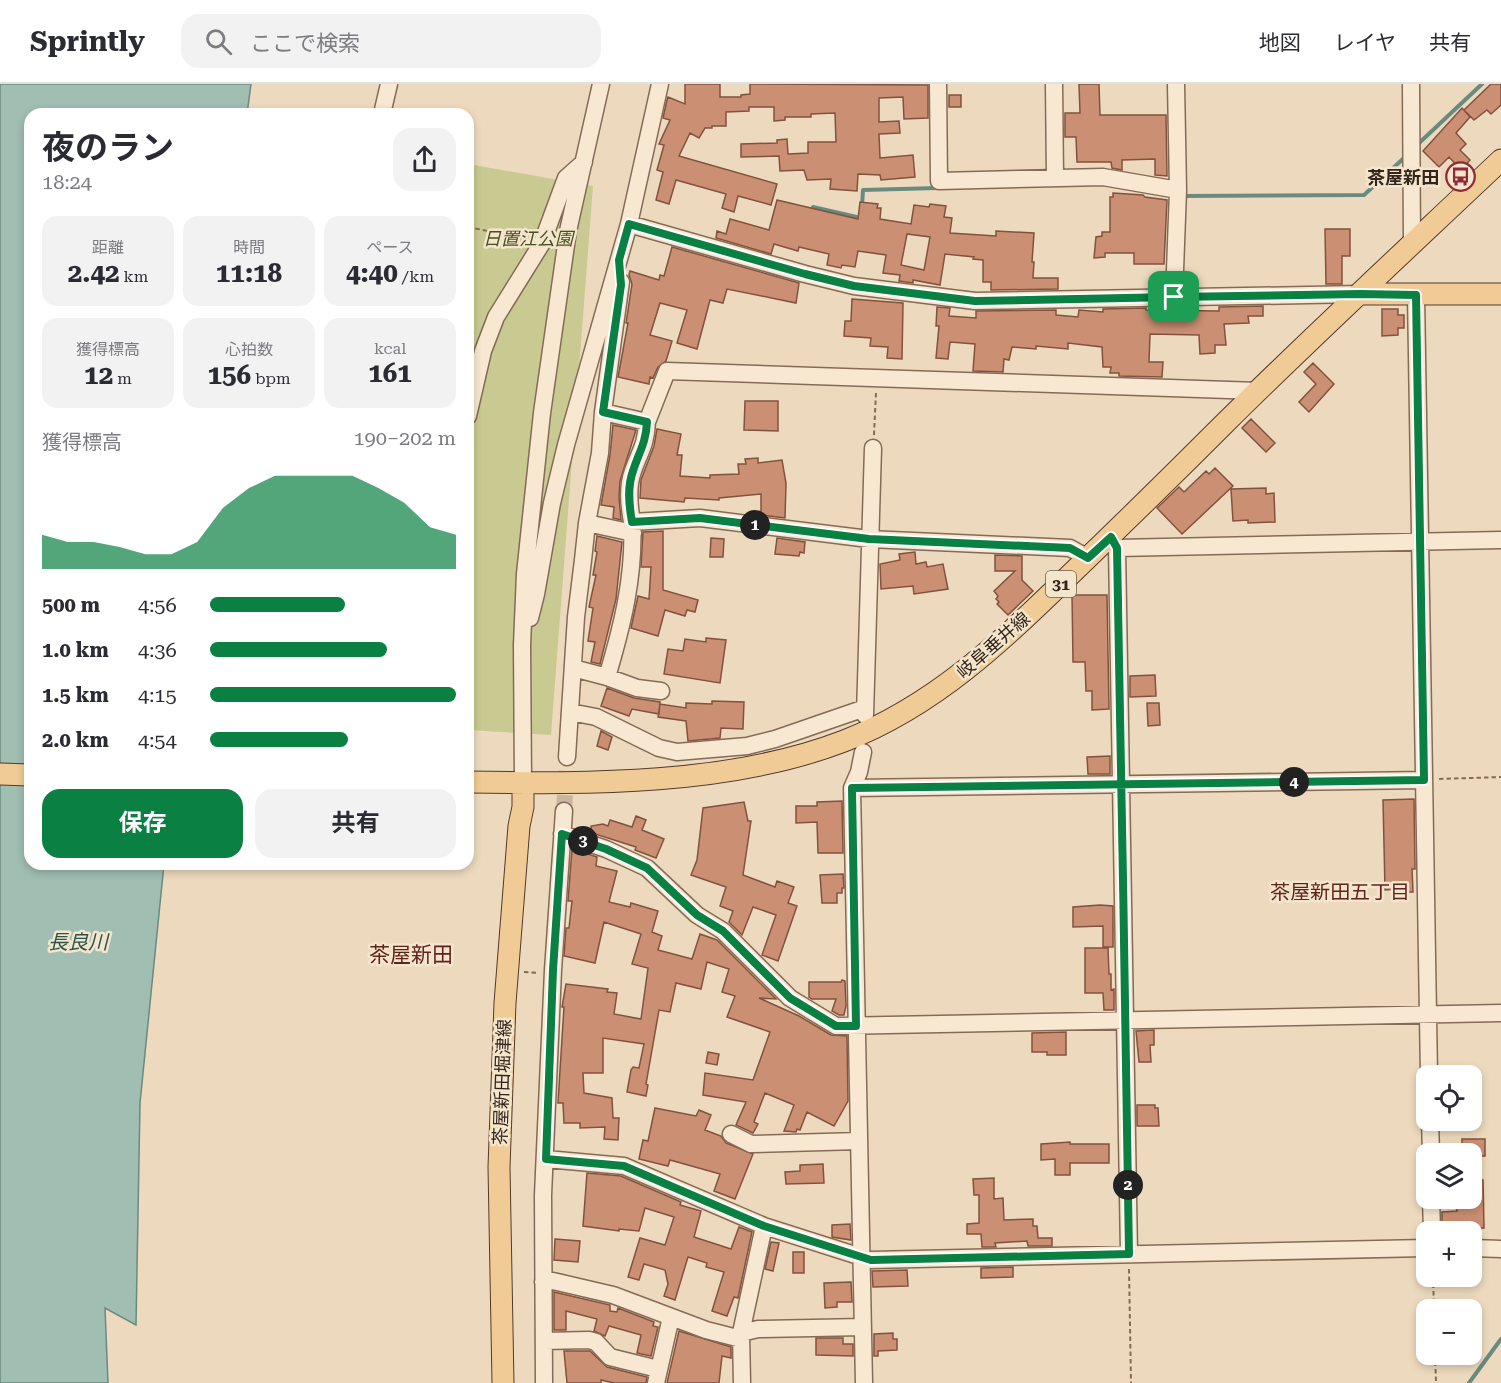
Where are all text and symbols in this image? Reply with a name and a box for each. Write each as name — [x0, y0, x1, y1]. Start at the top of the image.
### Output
search box — [181, 14, 601, 68]
text: Sprintly — [30, 25, 145, 58]
icon: search — [202, 25, 235, 58]
text: ここで検索 — [250, 31, 360, 56]
text: 地図 — [1259, 31, 1301, 55]
text: レイヤ — [1334, 31, 1396, 55]
text: 共有 — [1429, 31, 1471, 55]
text: 夜のラン — [42, 128, 174, 167]
button: share — [393, 128, 456, 191]
bus stop icon: 茶屋新田 — [1444, 161, 1476, 193]
place label: 茶屋新田 — [1367, 167, 1439, 188]
text: 18:24 — [42, 170, 92, 194]
park label: 日置江公園 — [483, 228, 576, 249]
text: 距離 — [92, 238, 124, 257]
text: 時間 — [233, 238, 265, 257]
text: ペース — [366, 238, 414, 257]
text: 2.42 — [68, 258, 120, 288]
text: 11:18 — [216, 258, 282, 288]
text: 4:40 — [346, 258, 398, 288]
text: km — [120, 267, 148, 286]
text: /km — [398, 267, 434, 286]
pin — [1148, 271, 1199, 322]
icon: arrive — [1157, 280, 1190, 313]
text: kcal — [374, 339, 406, 358]
text: 獲得標高 — [76, 340, 140, 359]
text: 心拍数 — [225, 340, 273, 359]
text: 161 — [368, 358, 412, 388]
text: 12 — [84, 360, 113, 390]
text: 156 — [207, 360, 251, 390]
text: m — [113, 369, 132, 388]
text: bpm — [251, 369, 291, 388]
text: 190–202 m — [353, 426, 456, 450]
text: 獲得標高 — [42, 430, 122, 454]
pin: 1 — [740, 510, 770, 540]
text: 1 — [751, 515, 759, 534]
road number: 31 — [1046, 571, 1076, 597]
text: 500 m — [42, 593, 100, 617]
text: 4:56 — [138, 593, 177, 617]
street label: 岐阜垂井線 — [952, 608, 1034, 682]
text: 1.0 km — [42, 638, 109, 662]
text: 4:36 — [138, 638, 177, 662]
text: 1.5 km — [42, 683, 109, 707]
text: 4:15 — [138, 683, 177, 707]
text: 2.0 km — [42, 728, 109, 752]
text: 4:54 — [138, 728, 177, 752]
pin: 4 — [1279, 767, 1309, 797]
text: 4 — [1290, 772, 1298, 791]
button: 保存 — [42, 789, 243, 858]
button: 共有 — [255, 789, 456, 858]
pin: 3 — [568, 826, 598, 856]
text: 3 — [579, 831, 587, 850]
district label: 茶屋新田五丁目 — [1270, 880, 1410, 904]
water label: 長良川 — [48, 930, 110, 954]
district label: 茶屋新田 — [369, 943, 453, 967]
street label: 茶屋新田堀津線 — [489, 1019, 515, 1145]
map controls — [1416, 1065, 1482, 1365]
button: locate — [1416, 1065, 1482, 1131]
button: layers — [1416, 1143, 1482, 1209]
pin: 2 — [1113, 1170, 1143, 1200]
text: 2 — [1124, 1175, 1132, 1194]
button: + — [1416, 1221, 1482, 1287]
button: − — [1416, 1299, 1482, 1365]

